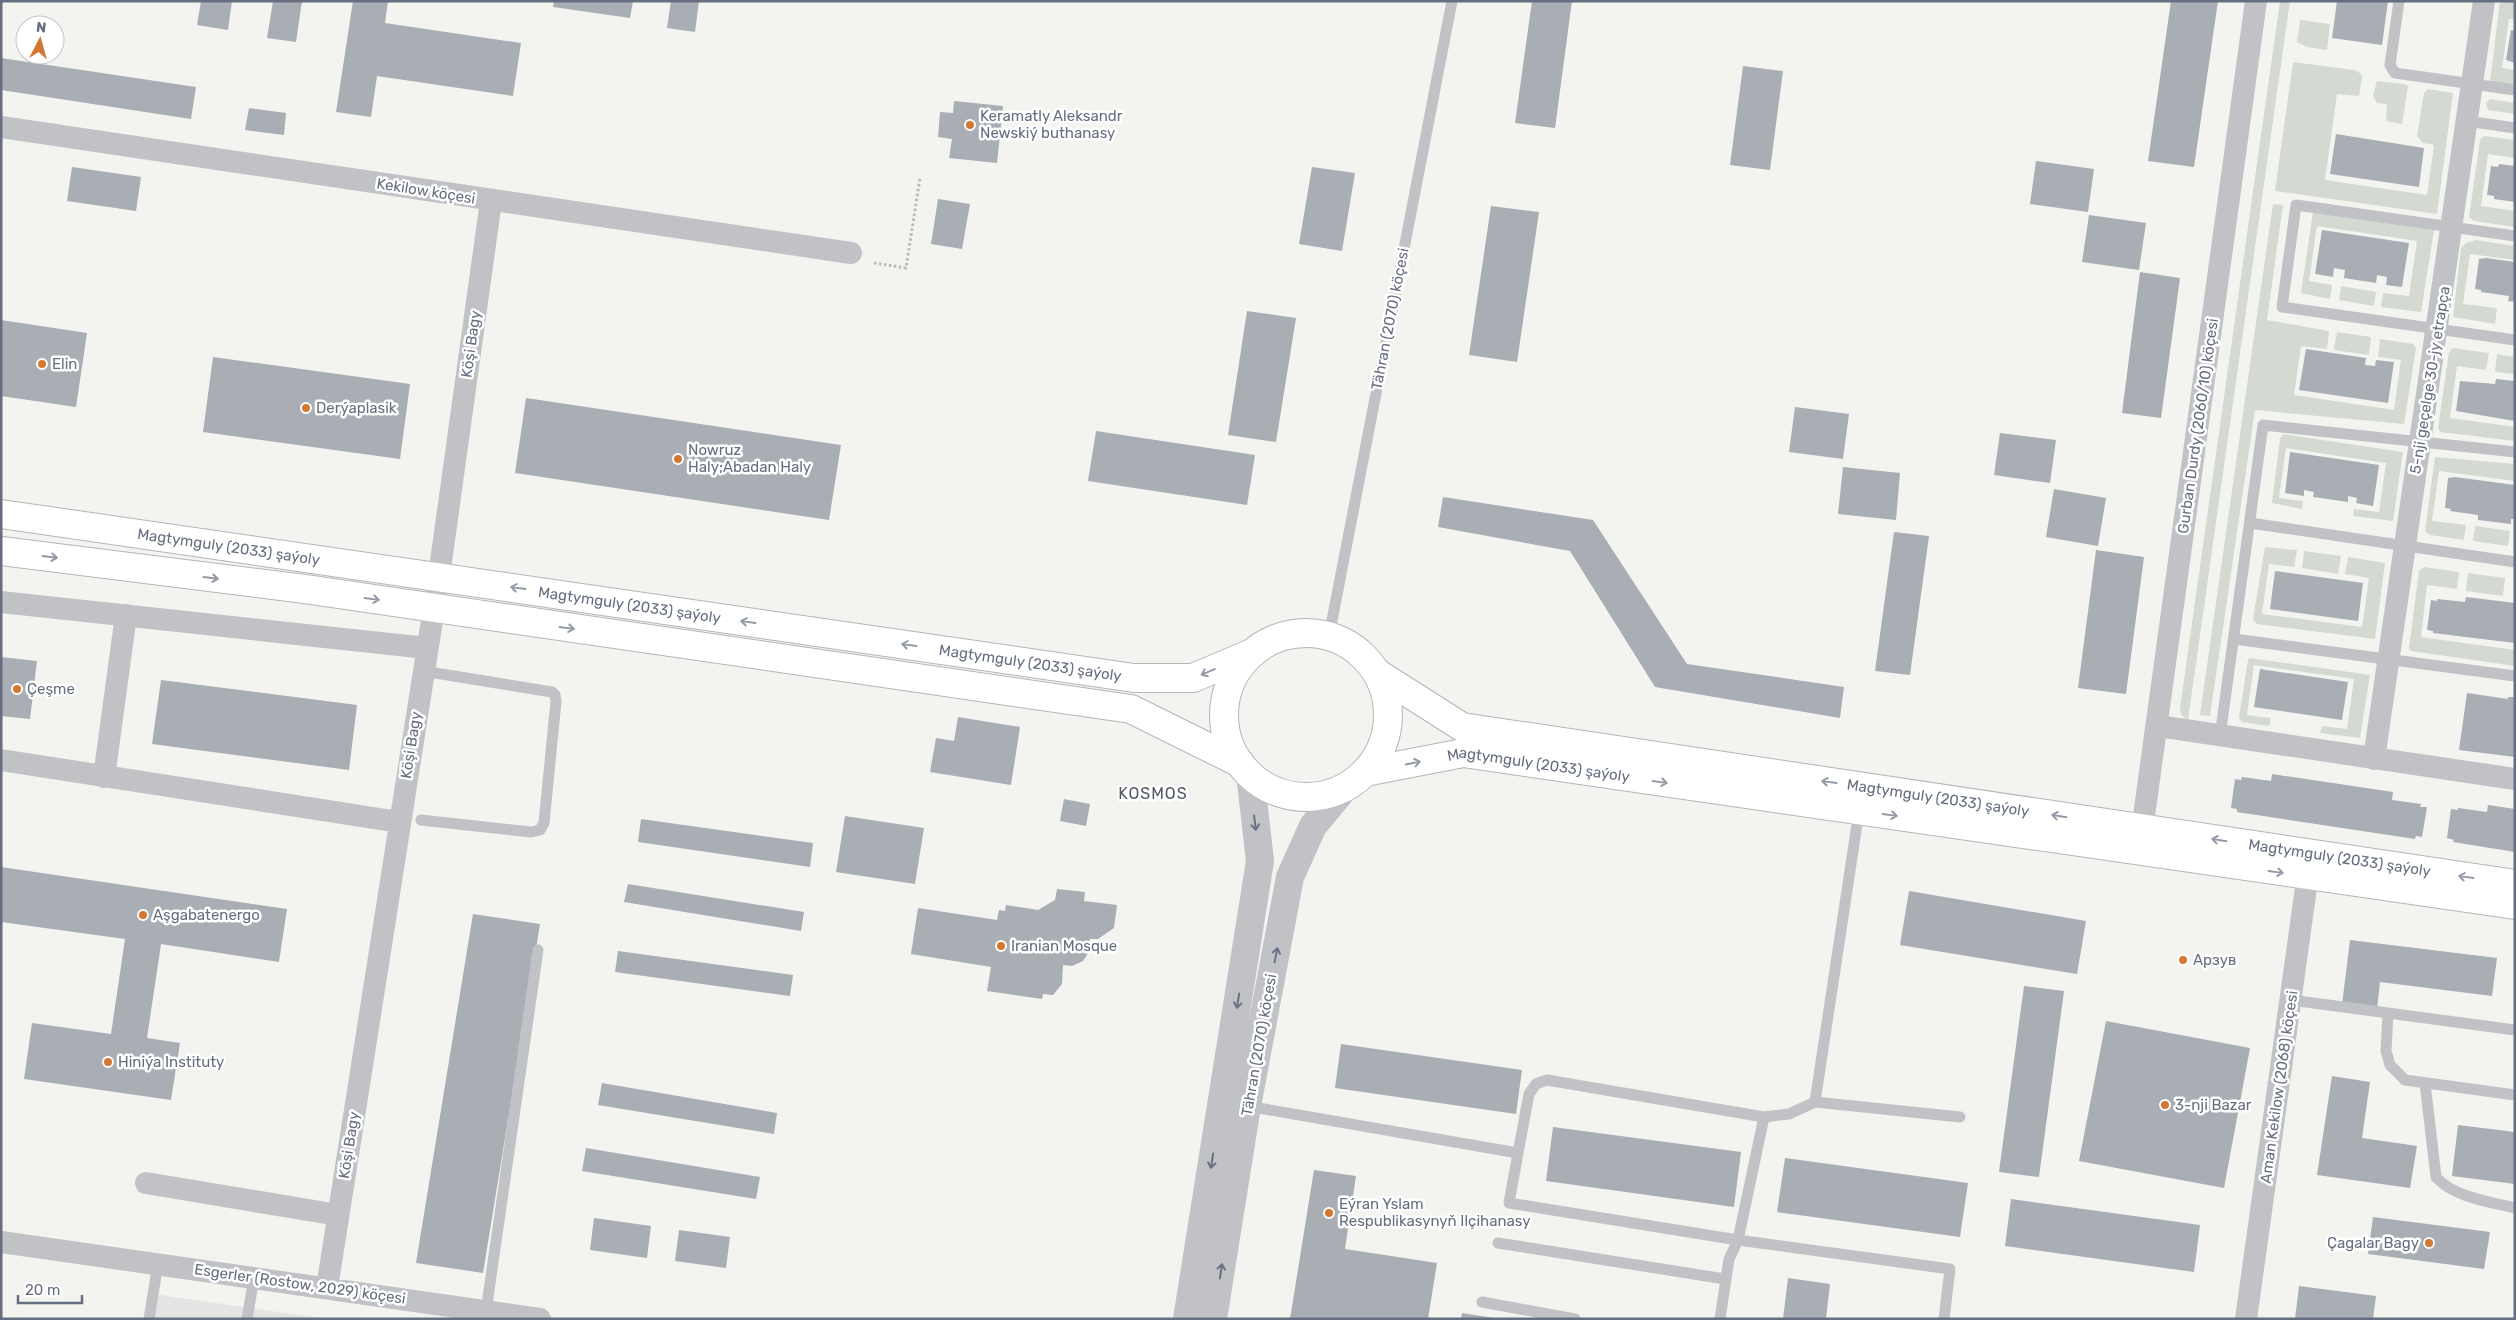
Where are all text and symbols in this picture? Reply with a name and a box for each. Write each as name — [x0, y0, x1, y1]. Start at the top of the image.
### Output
north arrow — [15, 15, 65, 65]
text: N — [35, 19, 47, 37]
place label: Keramatly Aleksandr Newskiý buthanasy — [980, 107, 1123, 142]
marker: Keramatly Aleksandr Newskiý buthanasy — [964, 119, 976, 131]
street label: Kekilow köçesi — [375, 174, 477, 208]
street label: Tähran (2070) köçesi — [1367, 247, 1413, 391]
street label: 5-nji geçelge 30-jy etrapça — [2406, 285, 2454, 475]
street label: Köşi Bagy — [457, 309, 485, 379]
street label: Gurban Durdy (2060/10) köçesi — [2174, 317, 2222, 535]
place label: Elin — [52, 355, 77, 373]
marker: Elin — [36, 358, 48, 370]
place label: Derýaplasik — [316, 399, 397, 417]
marker: Derýaplasik — [300, 402, 312, 414]
place label: Nowruz Haly;Abadan Haly — [688, 441, 811, 476]
marker: Nowruz Haly;Abadan Haly — [672, 453, 684, 465]
street label: Magtymguly (2033) şaýoly — [136, 525, 321, 569]
one-way arrow — [41, 552, 57, 562]
one-way arrow — [203, 573, 219, 583]
one-way arrow — [510, 583, 526, 593]
street label: Magtymguly (2033) şaýoly — [537, 583, 722, 627]
one-way arrow — [364, 595, 380, 605]
one-way arrow — [740, 616, 756, 626]
one-way arrow — [559, 623, 575, 633]
one-way arrow — [901, 640, 917, 650]
street label: Magtymguly (2033) şaýoly — [938, 641, 1123, 685]
one-way arrow — [1201, 667, 1216, 677]
place label: Çeşme — [27, 680, 75, 698]
marker: Çeşme — [11, 683, 23, 695]
street label: Köşi Bagy — [397, 710, 425, 780]
street label: Magtymguly (2033) şaýoly — [1446, 744, 1631, 786]
one-way arrow — [1404, 758, 1420, 767]
street label: Magtymguly (2033) şaýoly — [1846, 775, 2030, 820]
one-way arrow — [1821, 776, 1837, 786]
one-way arrow — [1651, 777, 1667, 787]
district label: KOSMOS — [1118, 784, 1188, 803]
one-way arrow — [1881, 810, 1897, 820]
one-way arrow — [2051, 810, 2067, 820]
one-way arrow — [1251, 815, 1261, 831]
one-way arrow — [2212, 835, 2228, 845]
street label: Magtymguly (2033) şaýoly — [2247, 835, 2432, 880]
one-way arrow — [2267, 867, 2283, 877]
one-way arrow — [2459, 872, 2475, 882]
place label: Aşgabatenergo — [153, 906, 260, 924]
marker: Aşgabatenergo — [137, 909, 149, 921]
place label: Iranian Mosque — [1011, 937, 1117, 955]
marker: Iranian Mosque — [995, 940, 1007, 952]
one-way arrow — [1271, 948, 1281, 964]
place label: Арзув — [2193, 951, 2236, 969]
marker: Арзув — [2177, 954, 2189, 966]
street label: Tähran (2070) köçesi — [1238, 973, 1280, 1117]
street label: Aman Kekilow (2068) köçesi — [2257, 990, 2301, 1184]
one-way arrow — [1232, 992, 1242, 1008]
place label: Hiniýa Instituty — [118, 1053, 224, 1071]
marker: Hiniýa Instituty — [102, 1056, 114, 1068]
place label: 3-nji Bazar — [2175, 1096, 2252, 1114]
marker: 3-nji Bazar — [2159, 1099, 2171, 1111]
street label: Köşi Bagy — [335, 1110, 363, 1180]
one-way arrow — [1207, 1153, 1217, 1169]
place label: Eýran Yslam Respublikasynyň Ilçihanasy — [1339, 1195, 1530, 1230]
marker: Eýran Yslam Respublikasynyň Ilçihanasy — [1323, 1207, 1335, 1219]
place label: Çagalar Bagy — [2327, 1234, 2419, 1252]
marker: Çagalar Bagy — [2423, 1237, 2435, 1249]
street label: Esgerler (Rostow, 2029) köçesi — [193, 1260, 407, 1308]
one-way arrow — [1216, 1263, 1226, 1279]
scale bar — [18, 1272, 81, 1304]
text: 20 m — [25, 1281, 60, 1299]

